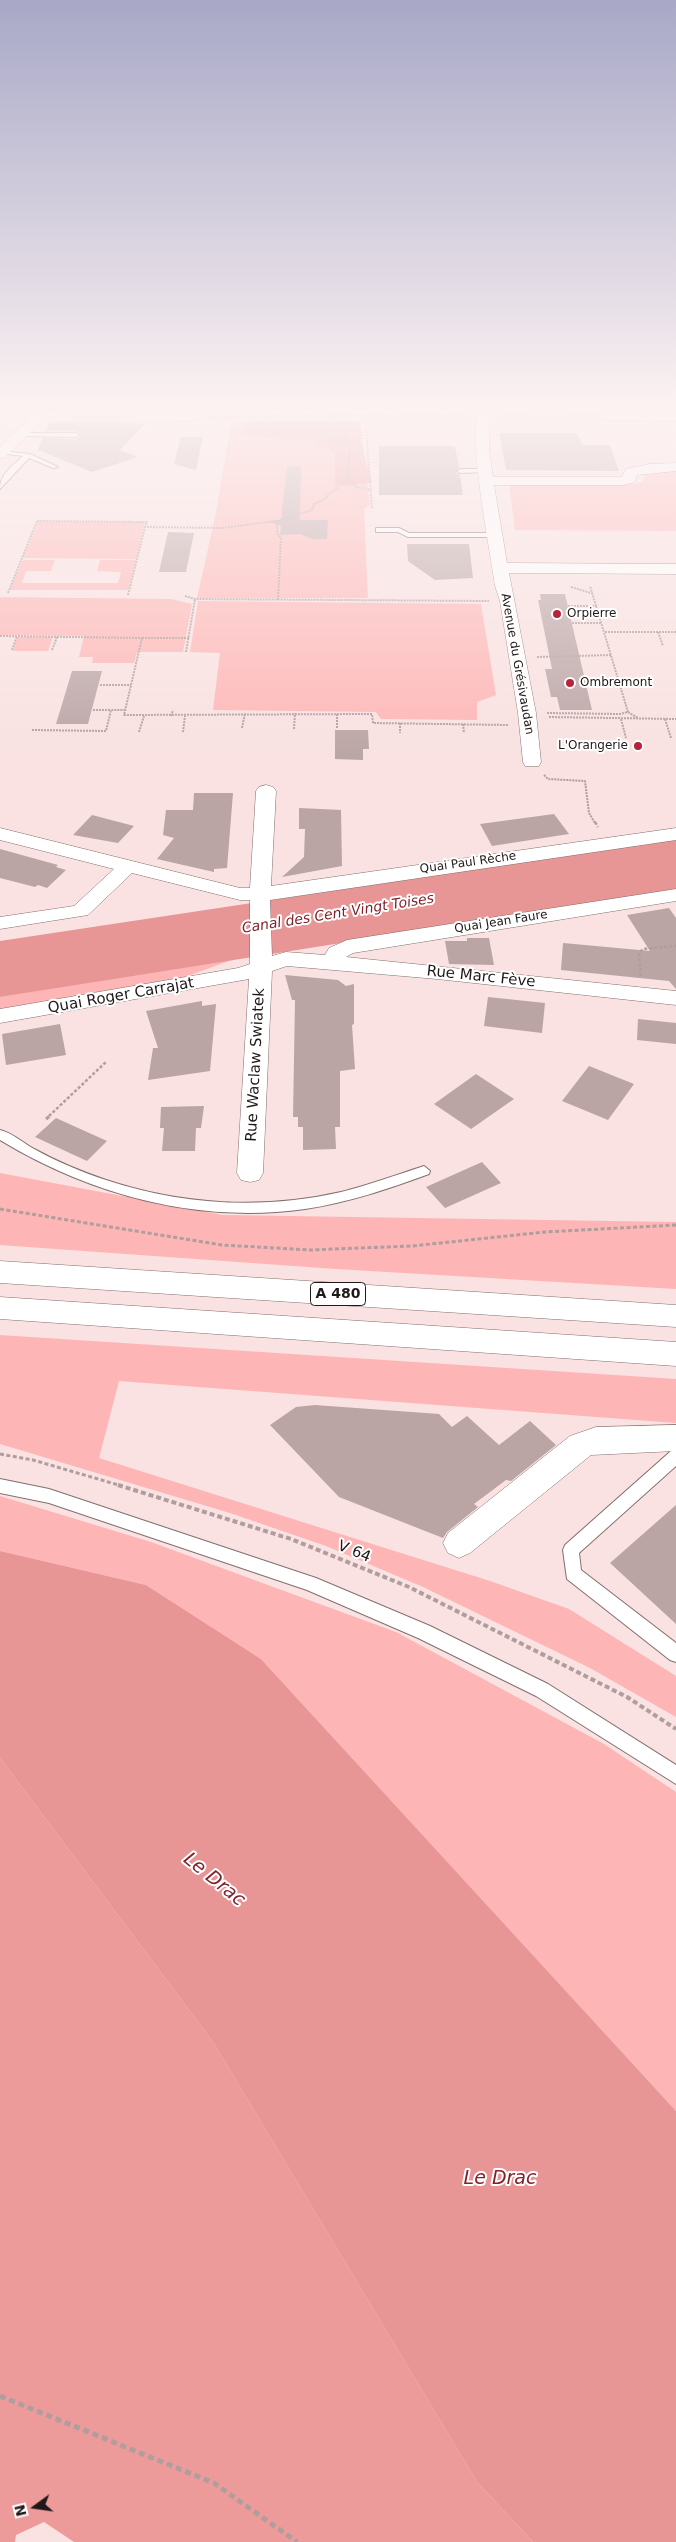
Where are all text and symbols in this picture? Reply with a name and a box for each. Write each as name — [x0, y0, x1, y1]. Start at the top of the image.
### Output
street label: Avenue du Grésivaudan — [497, 592, 537, 736]
place label: Orpierre — [567, 607, 616, 621]
marker: Orpierre — [551, 608, 563, 620]
place label: Ombremont — [580, 676, 652, 690]
marker: Ombremont — [564, 677, 576, 689]
place label: L'Orangerie — [558, 739, 628, 753]
marker: L'Orangerie — [632, 740, 644, 752]
street label: Quai Paul Rèche — [419, 849, 517, 877]
water label: Canal des Cent Vingt Toises — [241, 891, 435, 937]
street label: Quai Jean Faure — [453, 908, 549, 936]
street label: Rue Marc Fève — [426, 962, 536, 992]
street label: Quai Roger Carrajat — [46, 974, 196, 1018]
street label: Rue Waclaw Swiatek — [243, 988, 269, 1142]
road number: A 480 — [310, 1282, 366, 1306]
street label: V 64 — [335, 1537, 373, 1567]
water label: Le Drac — [179, 1848, 249, 1912]
water label: Le Drac — [464, 2168, 536, 2190]
north arrow — [10, 2482, 60, 2532]
text: N — [11, 2503, 30, 2518]

